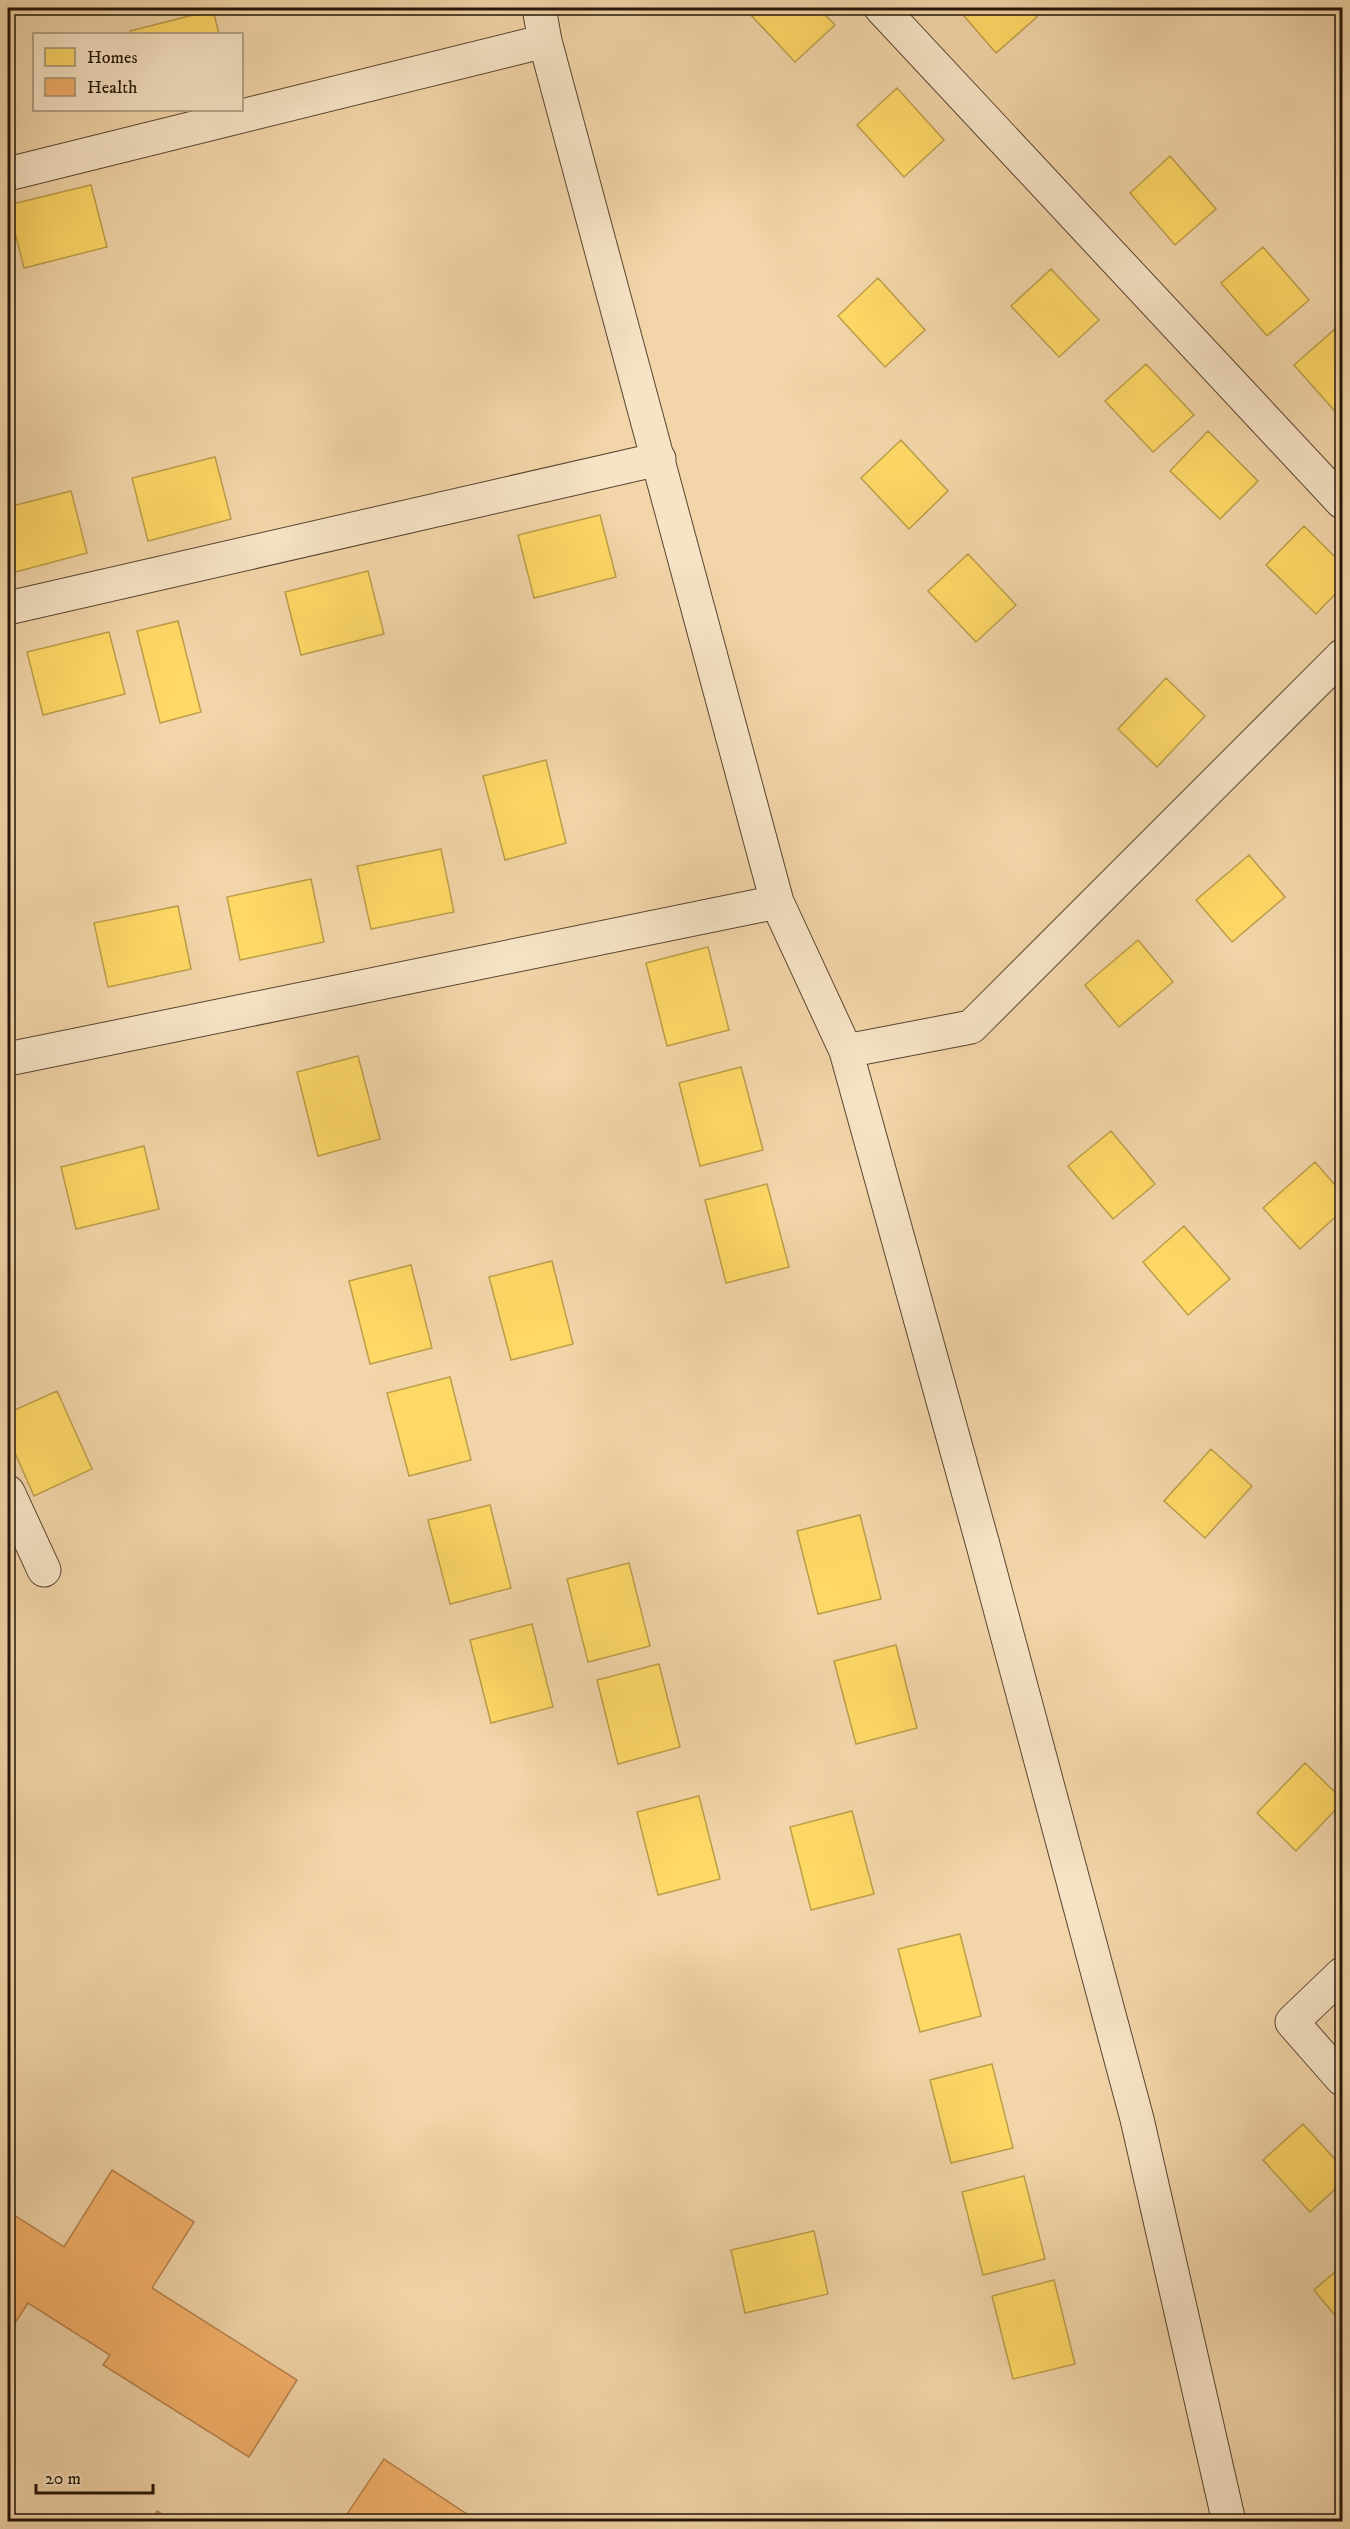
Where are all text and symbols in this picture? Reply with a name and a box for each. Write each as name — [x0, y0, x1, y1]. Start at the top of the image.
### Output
legend — [33, 33, 243, 111]
text: Homes — [87, 47, 138, 69]
text: Health — [87, 77, 138, 99]
scale bar — [36, 2457, 153, 2495]
text: 20 m — [45, 2468, 81, 2490]

